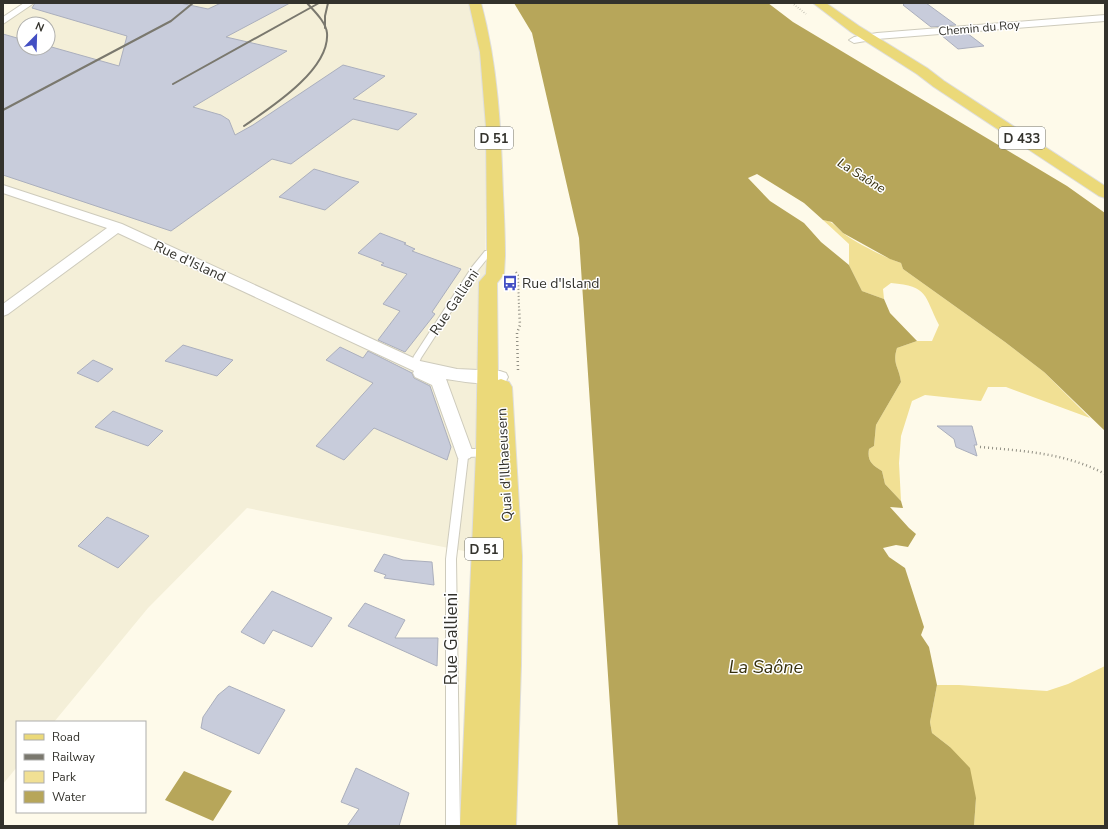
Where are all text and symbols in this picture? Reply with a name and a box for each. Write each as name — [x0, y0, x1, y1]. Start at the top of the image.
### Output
north arrow — [16, 16, 56, 56]
street label: Chemin du Roy — [938, 16, 1021, 40]
text: N — [33, 19, 46, 36]
road number: D 51 — [475, 127, 513, 149]
road number: D 433 — [999, 127, 1045, 149]
water label: La Saône — [834, 154, 889, 198]
street label: Rue d'Island — [151, 236, 229, 286]
street label: Rue Gallieni — [425, 265, 484, 339]
bus stop icon: Rue d'Island — [501, 274, 519, 292]
place label: Rue d'Island — [522, 274, 600, 293]
street label: Quai d'Illhaeusern — [492, 408, 517, 522]
road number: D 51 — [465, 538, 503, 560]
street label: Rue Gallieni — [440, 593, 463, 685]
water label: La Saône — [729, 655, 804, 679]
legend — [16, 721, 146, 813]
text: Road — [52, 729, 80, 745]
text: Railway — [52, 749, 96, 765]
text: Park — [52, 769, 77, 785]
text: Water — [52, 789, 86, 805]

